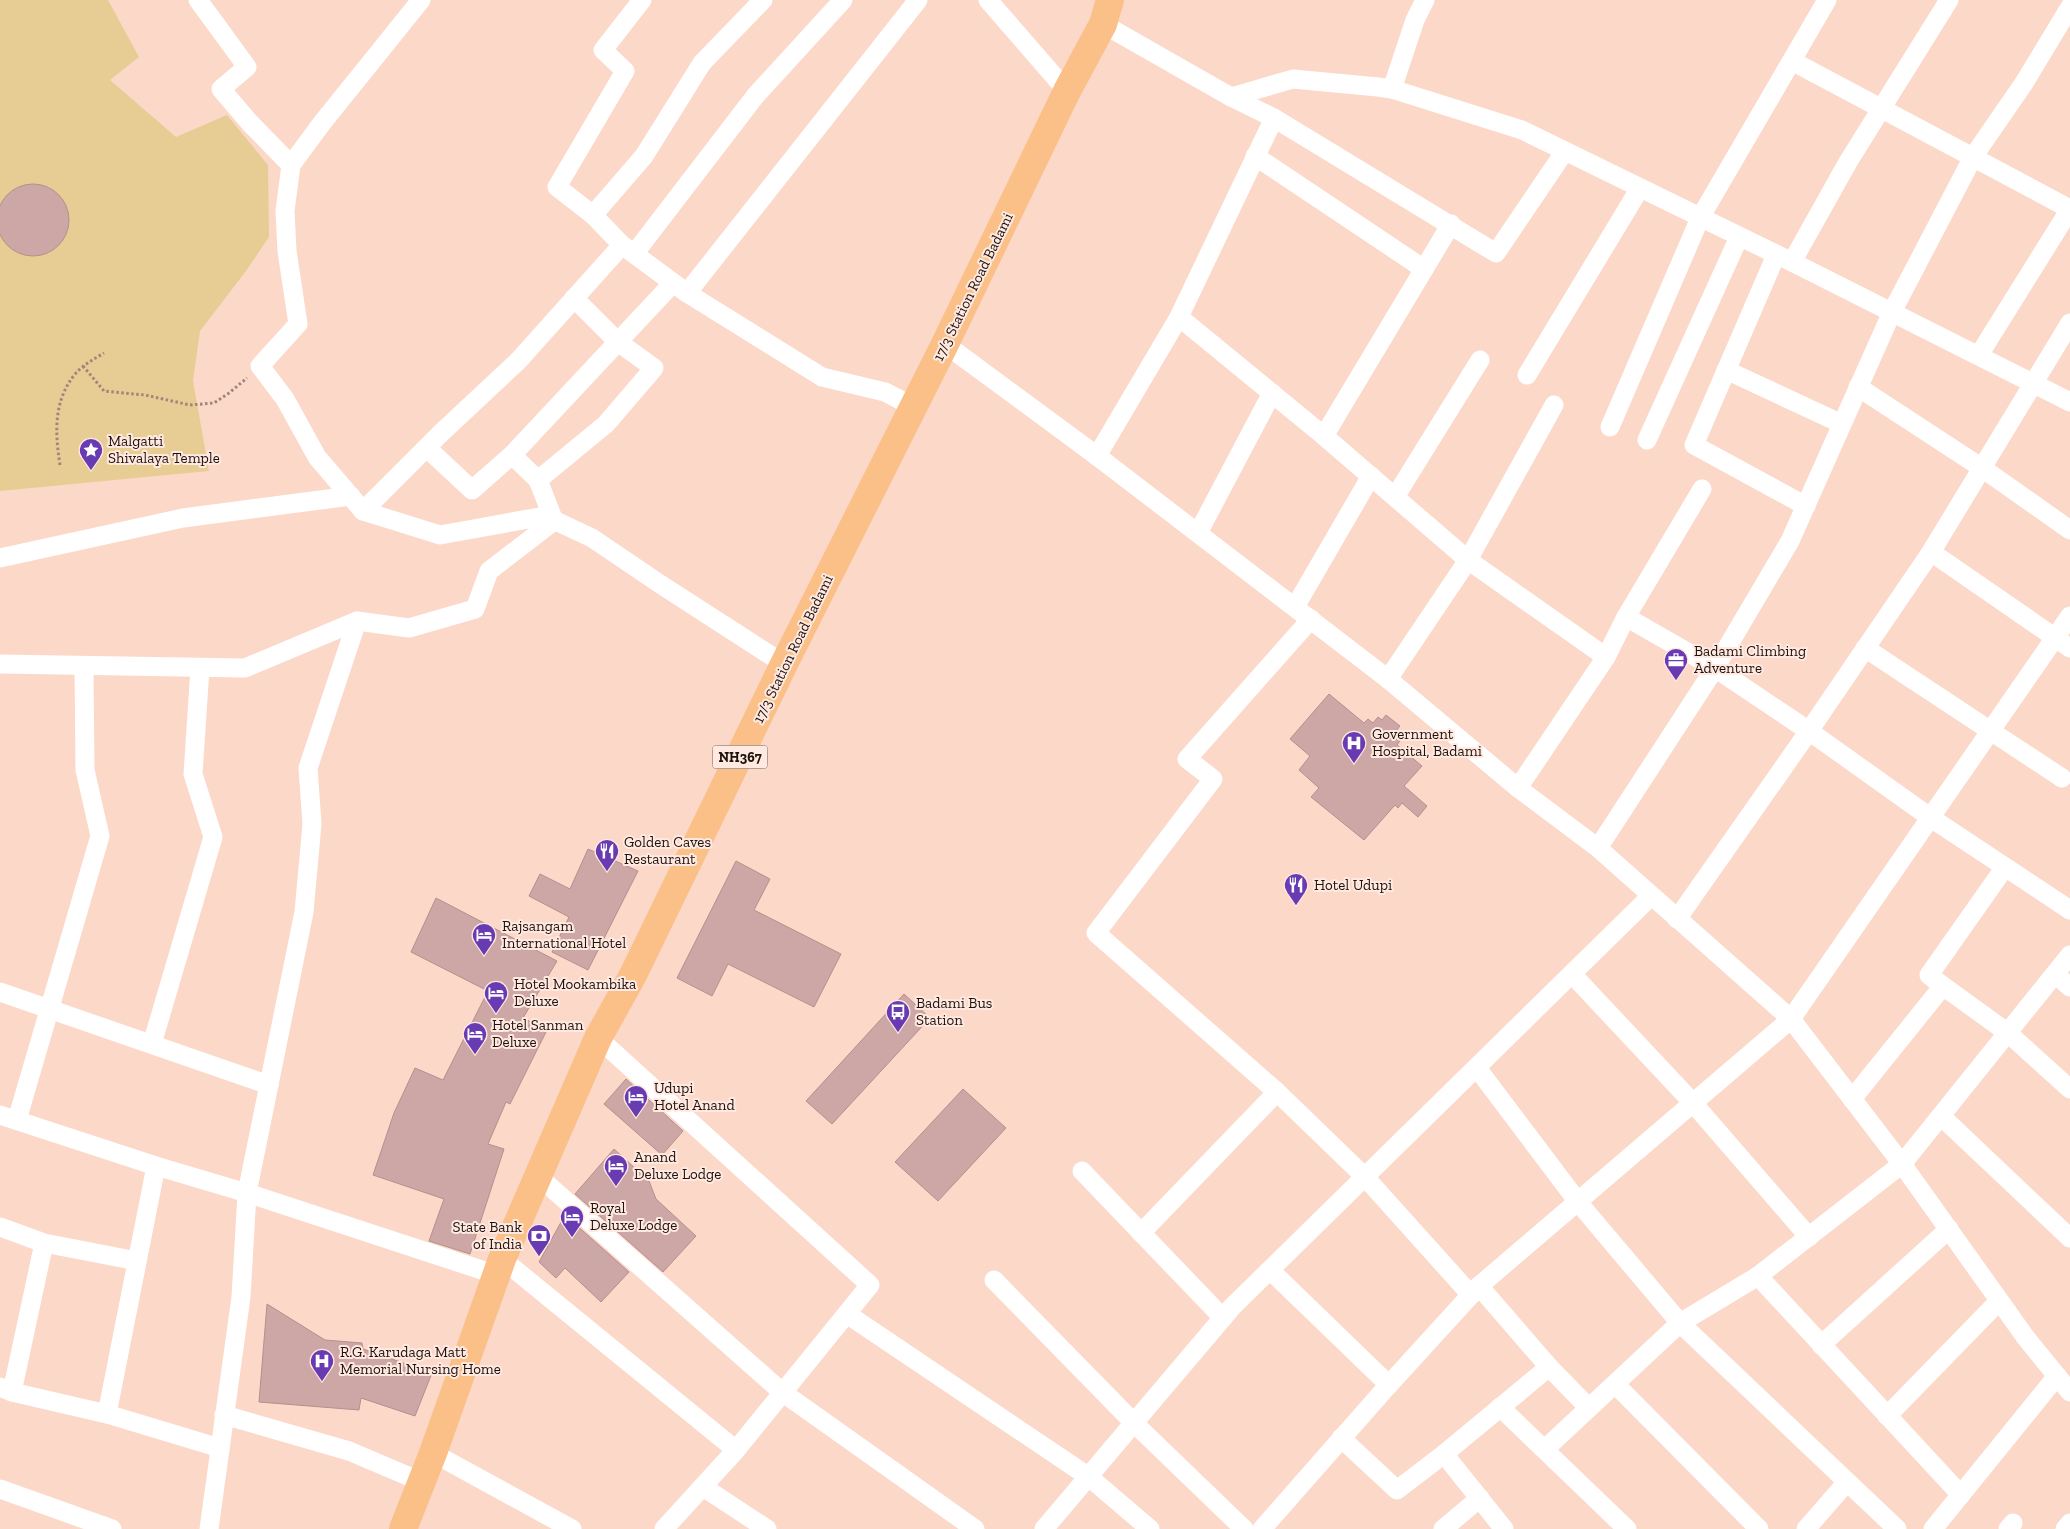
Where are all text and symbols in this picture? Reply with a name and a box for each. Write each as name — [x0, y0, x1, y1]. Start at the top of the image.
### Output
street label: 17/3 Station Road Badami — [929, 210, 1017, 364]
place label: Malgatti Shivalaya Temple — [108, 432, 220, 467]
place icon: Malgatti Shivalaya Temple — [78, 437, 104, 471]
street label: 17/3 Station Road Badami — [749, 572, 837, 726]
place label: Badami Climbing Adventure — [1694, 642, 1806, 677]
office icon: Badami Climbing Adventure — [1663, 647, 1689, 681]
place label: Government Hospital, Badami — [1372, 725, 1482, 760]
hospital icon: Government Hospital, Badami — [1341, 730, 1367, 764]
road number: NH367 — [712, 746, 768, 769]
place label: Golden Caves Restaurant — [624, 833, 711, 868]
restaurant icon: Golden Caves Restaurant — [594, 838, 620, 872]
restaurant icon: Hotel Udupi — [1283, 872, 1309, 906]
place label: Hotel Udupi — [1314, 876, 1392, 894]
place label: Rajsangam International Hotel — [502, 917, 626, 952]
hotel icon: Rajsangam International Hotel — [471, 922, 497, 956]
place label: Hotel Mookambika Deluxe — [514, 975, 636, 1010]
hotel icon: Hotel Mookambika Deluxe — [483, 980, 509, 1014]
place label: Badami Bus Station — [916, 994, 992, 1029]
bus stop icon: Badami Bus Station — [885, 999, 911, 1033]
place label: Hotel Sanman Deluxe — [492, 1016, 584, 1051]
hotel icon: Hotel Sanman Deluxe — [462, 1021, 488, 1055]
place label: Udupi Hotel Anand — [654, 1079, 735, 1114]
hotel icon: Udupi Hotel Anand — [623, 1084, 649, 1118]
place label: Anand Deluxe Lodge — [634, 1148, 721, 1183]
hotel icon: Anand Deluxe Lodge — [603, 1153, 629, 1187]
place label: Royal Deluxe Lodge — [590, 1199, 677, 1234]
hotel icon: Royal Deluxe Lodge — [559, 1204, 585, 1238]
place label: State Bank of India — [452, 1218, 522, 1253]
bank icon: State Bank of India — [526, 1223, 552, 1257]
place label: R.G. Karudaga Matt Memorial Nursing Home — [340, 1343, 501, 1378]
hospital icon: R.G. Karudaga Matt Memorial Nursing Home — [309, 1348, 335, 1382]

